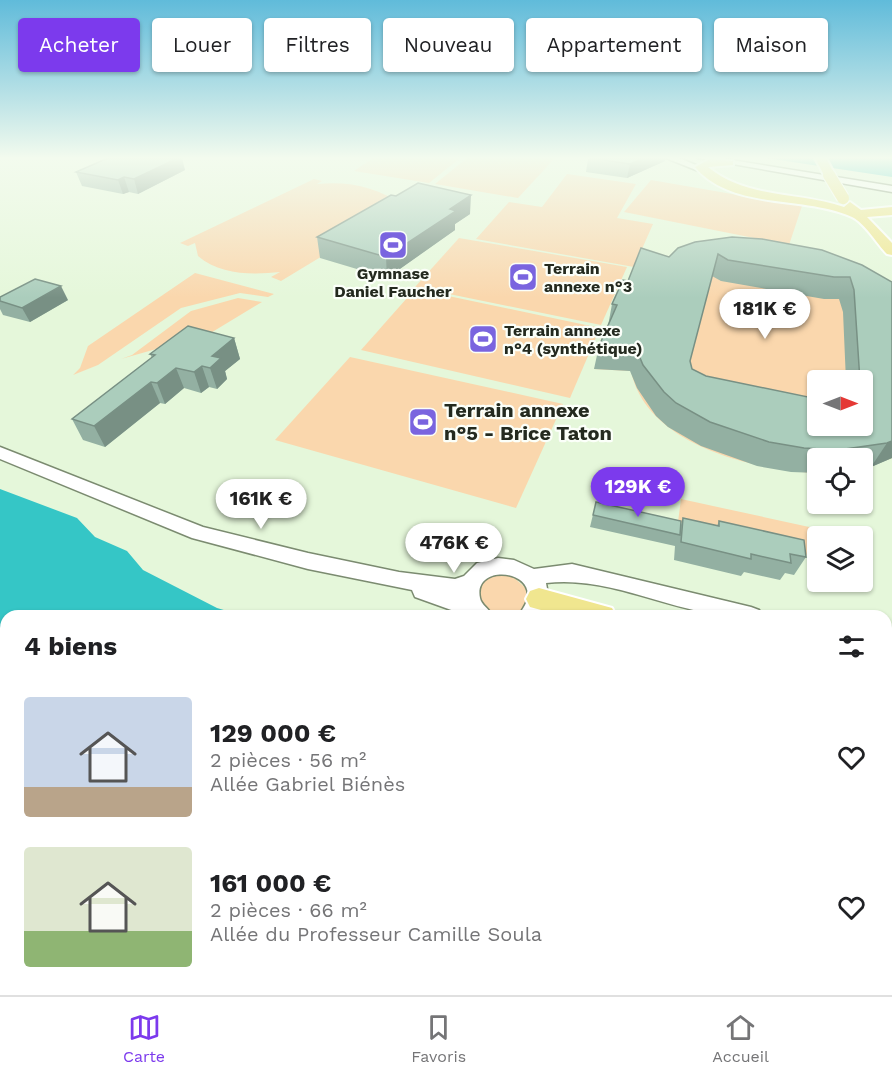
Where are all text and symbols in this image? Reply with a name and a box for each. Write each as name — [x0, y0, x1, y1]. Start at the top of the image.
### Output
chip: Acheter — [18, 18, 140, 72]
chip: Louer — [152, 18, 252, 72]
chip: Filtres — [264, 18, 371, 72]
chip: Nouveau — [383, 18, 514, 72]
chip: Appartement — [526, 18, 702, 72]
chip: Maison — [714, 18, 828, 72]
sports icon: Gymnase Daniel Faucher — [377, 229, 409, 261]
place label: Terrain annexe n°3 — [544, 259, 632, 296]
sports icon: Terrain annexe n°3 — [507, 261, 539, 293]
place label: Gymnase Daniel Faucher — [334, 264, 452, 301]
pin: 181K € — [716, 289, 814, 340]
text: 181K € — [733, 296, 797, 320]
place label: Terrain annexe n°4 (synthétique) — [504, 321, 643, 358]
sports icon: Terrain annexe n°4 (synthétique) — [467, 323, 499, 355]
north arrow — [807, 370, 873, 436]
map controls — [807, 370, 873, 592]
place label: Terrain annexe n°5 - Brice Taton — [444, 398, 612, 445]
sports icon: Terrain annexe n°5 - Brice Taton — [407, 406, 439, 438]
button: locate — [807, 448, 873, 514]
pin: 129K € — [589, 467, 687, 518]
text: 129K € — [605, 474, 671, 498]
pin: 161K € — [212, 479, 310, 530]
text: 161K € — [230, 486, 292, 510]
pin: 476K € — [405, 523, 503, 574]
button: layers — [807, 526, 873, 592]
text: 476K € — [419, 530, 489, 554]
icon: filters — [835, 630, 868, 663]
text: 4 biens — [24, 631, 117, 661]
text: 129 000 € — [210, 718, 336, 748]
icon: home — [72, 721, 144, 793]
icon: heart — [835, 741, 868, 774]
text: 2 pièces · 56 m² — [210, 748, 366, 772]
text: Allée Gabriel Biénès — [210, 772, 405, 796]
text: 161 000 € — [210, 868, 331, 898]
icon: home — [72, 871, 144, 943]
icon: heart — [835, 891, 868, 924]
text: 2 pièces · 66 m² — [210, 898, 367, 922]
text: Allée du Professeur Camille Soula — [210, 922, 542, 946]
tab: Carte — [123, 1011, 165, 1066]
tab: Favoris — [411, 1011, 466, 1066]
tab: Accueil — [712, 1011, 769, 1066]

